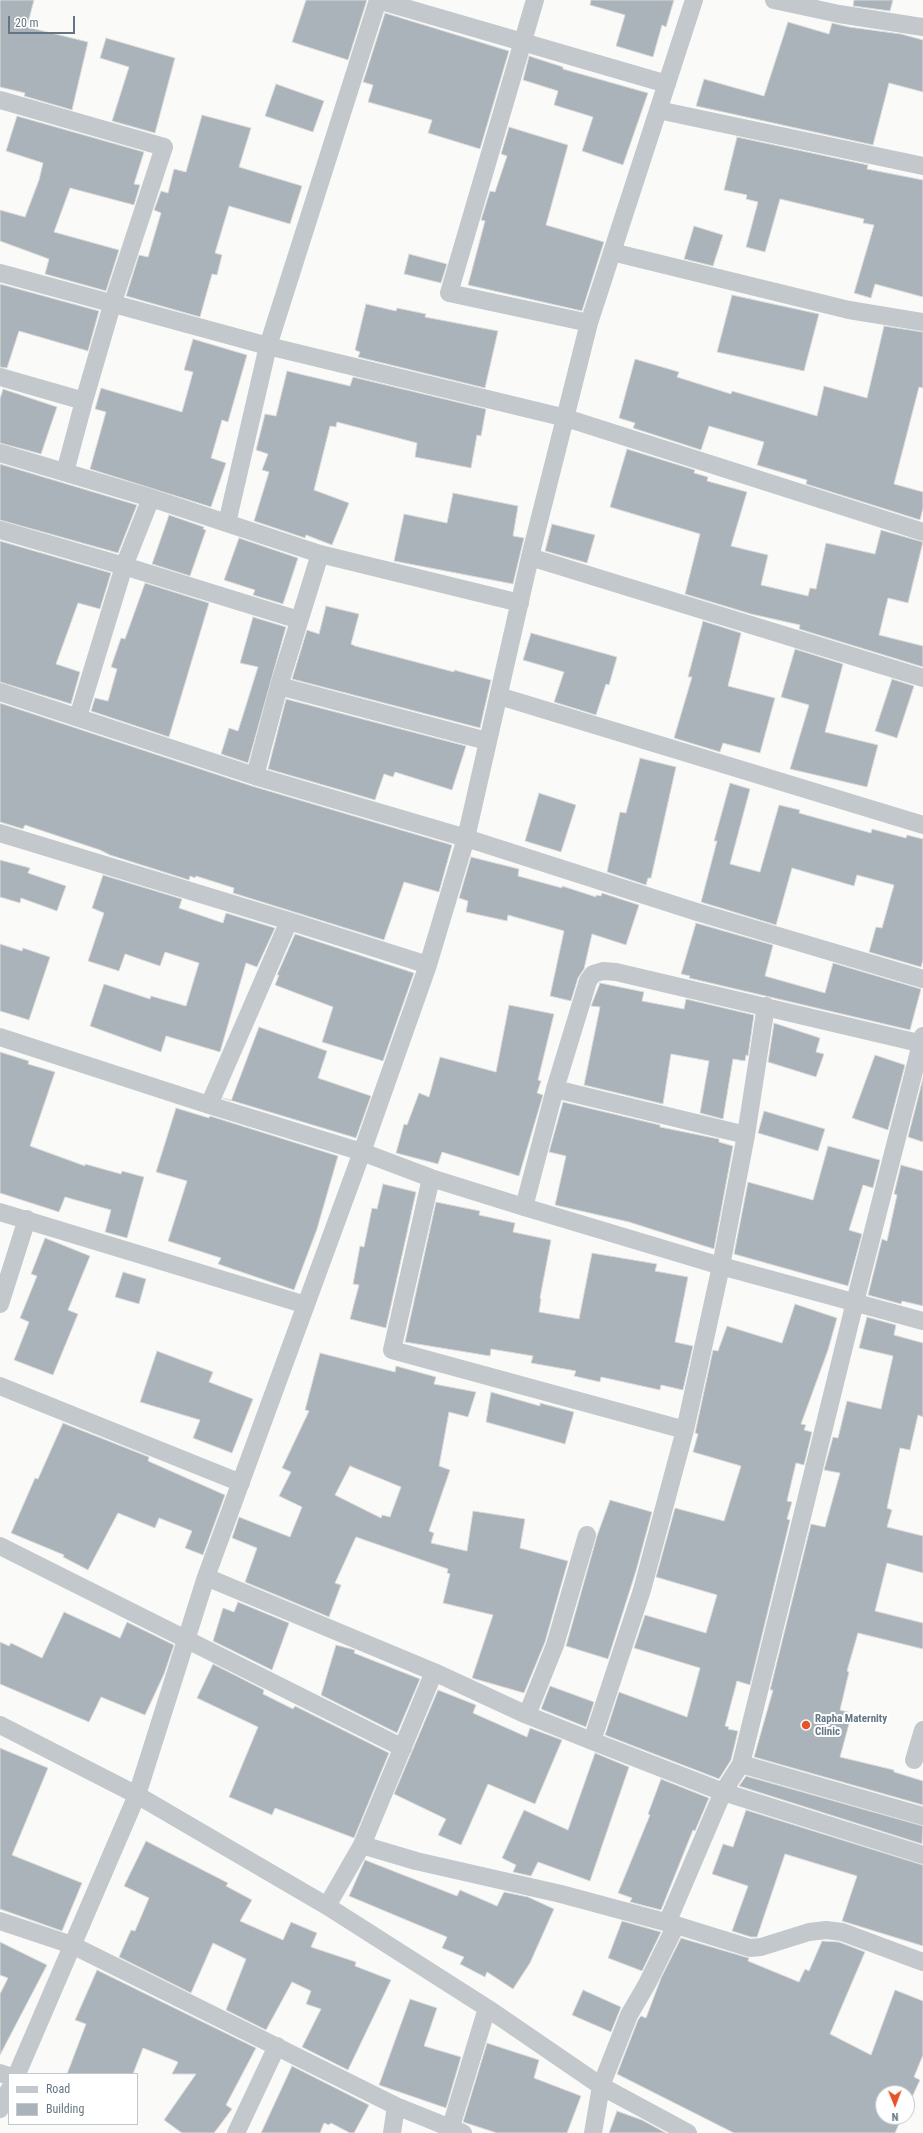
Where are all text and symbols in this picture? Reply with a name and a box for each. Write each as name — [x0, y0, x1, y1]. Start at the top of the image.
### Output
scale bar — [10, 8, 77, 34]
text: 20 m — [15, 16, 39, 30]
place label: Rapha Maternity Clinic — [815, 1712, 887, 1738]
marker: Rapha Maternity Clinic — [800, 1719, 812, 1731]
legend — [8, 2073, 138, 2125]
text: Road — [46, 2082, 70, 2096]
north arrow — [875, 2085, 915, 2125]
text: Building — [46, 2102, 84, 2116]
text: N — [892, 2110, 899, 2123]

